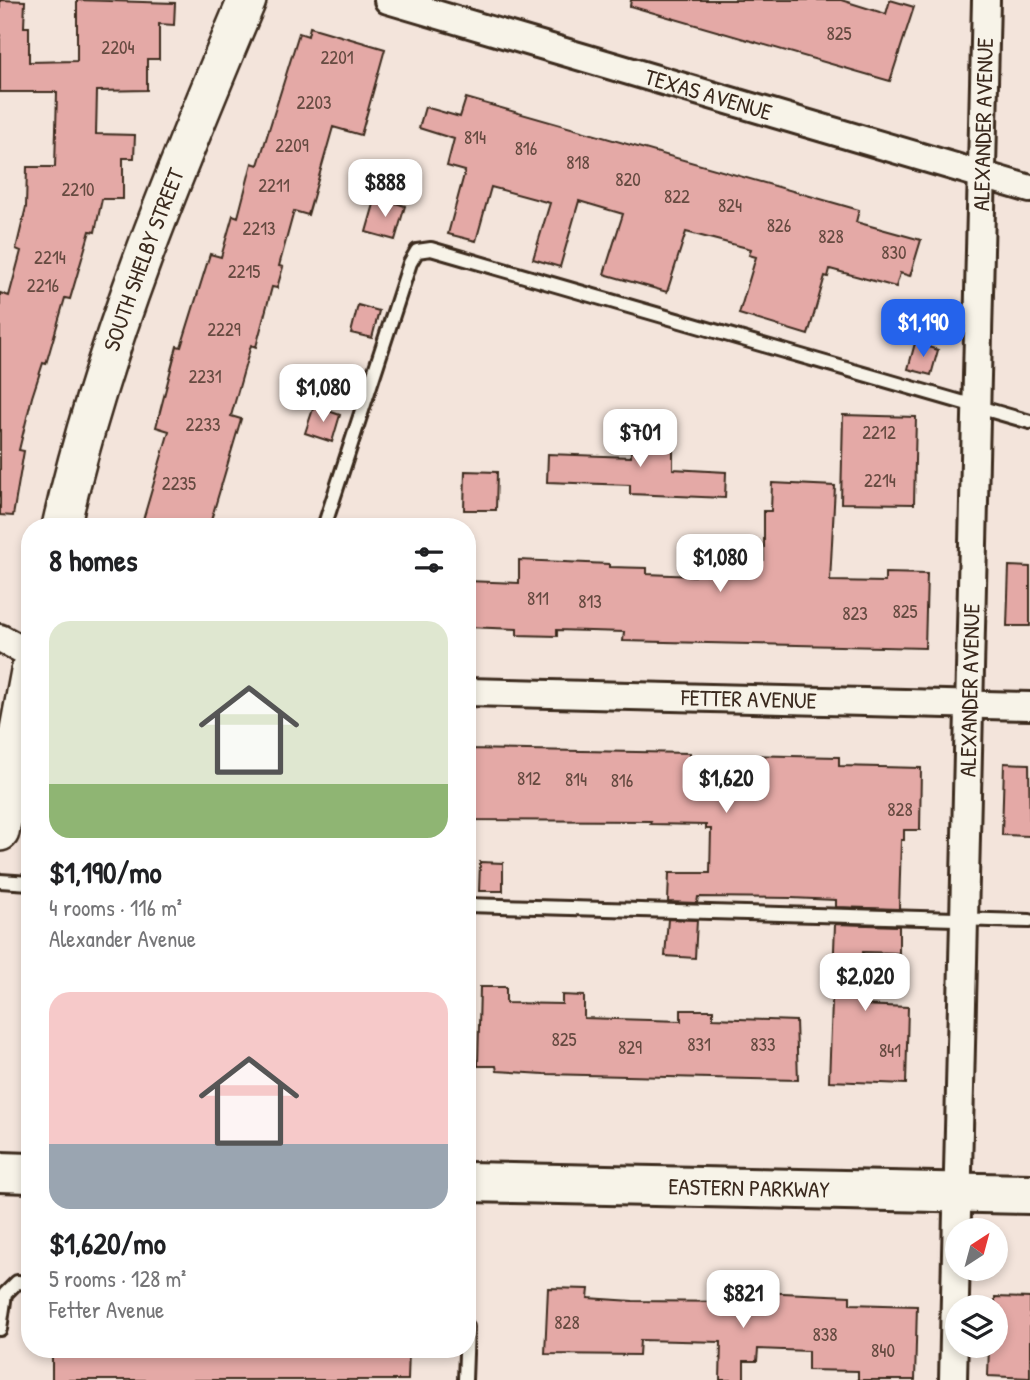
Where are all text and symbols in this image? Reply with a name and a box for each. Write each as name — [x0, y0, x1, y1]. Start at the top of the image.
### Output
house number: 825 — [826, 20, 852, 46]
house number: 2204 — [101, 34, 135, 60]
street label: ALEXANDER AVENUE — [965, 37, 1000, 211]
house number: 2201 — [320, 44, 354, 70]
street label: TEXAS AVENUE — [641, 60, 776, 127]
house number: 2203 — [297, 89, 331, 115]
house number: 814 — [464, 124, 486, 150]
house number: 2209 — [275, 132, 309, 158]
house number: 816 — [515, 135, 537, 161]
house number: 818 — [566, 149, 590, 175]
pin: $888 — [344, 160, 426, 219]
street label: SOUTH SHELBY STREET — [95, 163, 191, 355]
text: $888 — [364, 166, 406, 197]
house number: 820 — [615, 166, 641, 192]
house number: 2211 — [258, 172, 290, 198]
house number: 2210 — [61, 176, 95, 202]
house number: 822 — [664, 183, 690, 209]
house number: 824 — [718, 192, 742, 218]
house number: 826 — [767, 212, 791, 238]
house number: 2213 — [242, 215, 276, 241]
house number: 828 — [818, 223, 844, 249]
house number: 830 — [881, 239, 907, 265]
house number: 2214 — [34, 244, 66, 270]
house number: 2215 — [228, 258, 260, 284]
house number: 2216 — [27, 272, 59, 298]
pin: $1,190 — [866, 300, 980, 359]
text: $1,190 — [897, 306, 949, 337]
house number: 2229 — [207, 316, 241, 342]
house number: 2231 — [188, 363, 222, 389]
pin: $1,080 — [266, 364, 380, 424]
text: $1,080 — [295, 371, 351, 402]
pin: $701 — [599, 410, 681, 469]
house number: 2233 — [186, 411, 220, 437]
text: $701 — [619, 416, 661, 447]
house number: 2212 — [862, 419, 896, 445]
house number: 2214 — [864, 467, 896, 493]
house number: 2235 — [162, 470, 196, 496]
pin: $1,080 — [663, 534, 777, 594]
text: 8 homes — [49, 540, 137, 580]
icon: filters — [410, 541, 448, 579]
text: $1,080 — [692, 541, 748, 572]
house number: 811 — [527, 585, 549, 611]
house number: 813 — [578, 588, 602, 614]
house number: 825 — [892, 598, 918, 624]
house number: 823 — [842, 600, 868, 626]
street label: ALEXANDER AVENUE — [951, 603, 987, 777]
icon: home — [186, 667, 312, 793]
street label: FETTER AVENUE — [680, 681, 817, 716]
pin: $1,620 — [669, 756, 783, 815]
text: $1,620 — [699, 762, 753, 793]
house number: 812 — [517, 765, 541, 791]
house number: 814 — [565, 766, 587, 792]
house number: 816 — [611, 767, 633, 793]
house number: 828 — [887, 796, 913, 822]
text: $1,190/mo — [49, 852, 162, 892]
text: 4 rooms · 116 m² — [49, 892, 182, 923]
text: Alexander Avenue — [49, 923, 196, 954]
pin: $2,020 — [808, 954, 922, 1013]
text: $2,020 — [836, 960, 894, 991]
house number: 825 — [551, 1026, 577, 1052]
house number: 831 — [687, 1031, 711, 1057]
house number: 833 — [750, 1031, 776, 1057]
house number: 829 — [618, 1034, 642, 1060]
house number: 841 — [879, 1037, 901, 1063]
icon: home — [186, 1038, 312, 1164]
street label: EASTERN PARKWAY — [668, 1170, 830, 1205]
north arrow — [945, 1218, 1008, 1281]
map controls — [945, 1218, 1008, 1358]
text: $1,620/mo — [49, 1223, 166, 1263]
text: 5 rooms · 128 m² — [49, 1263, 186, 1294]
pin: $821 — [702, 1270, 784, 1330]
text: $821 — [723, 1277, 763, 1308]
text: Fetter Avenue — [49, 1294, 164, 1325]
button: layers — [945, 1295, 1008, 1358]
house number: 828 — [554, 1309, 580, 1335]
house number: 838 — [813, 1321, 837, 1347]
house number: 840 — [871, 1337, 895, 1363]

